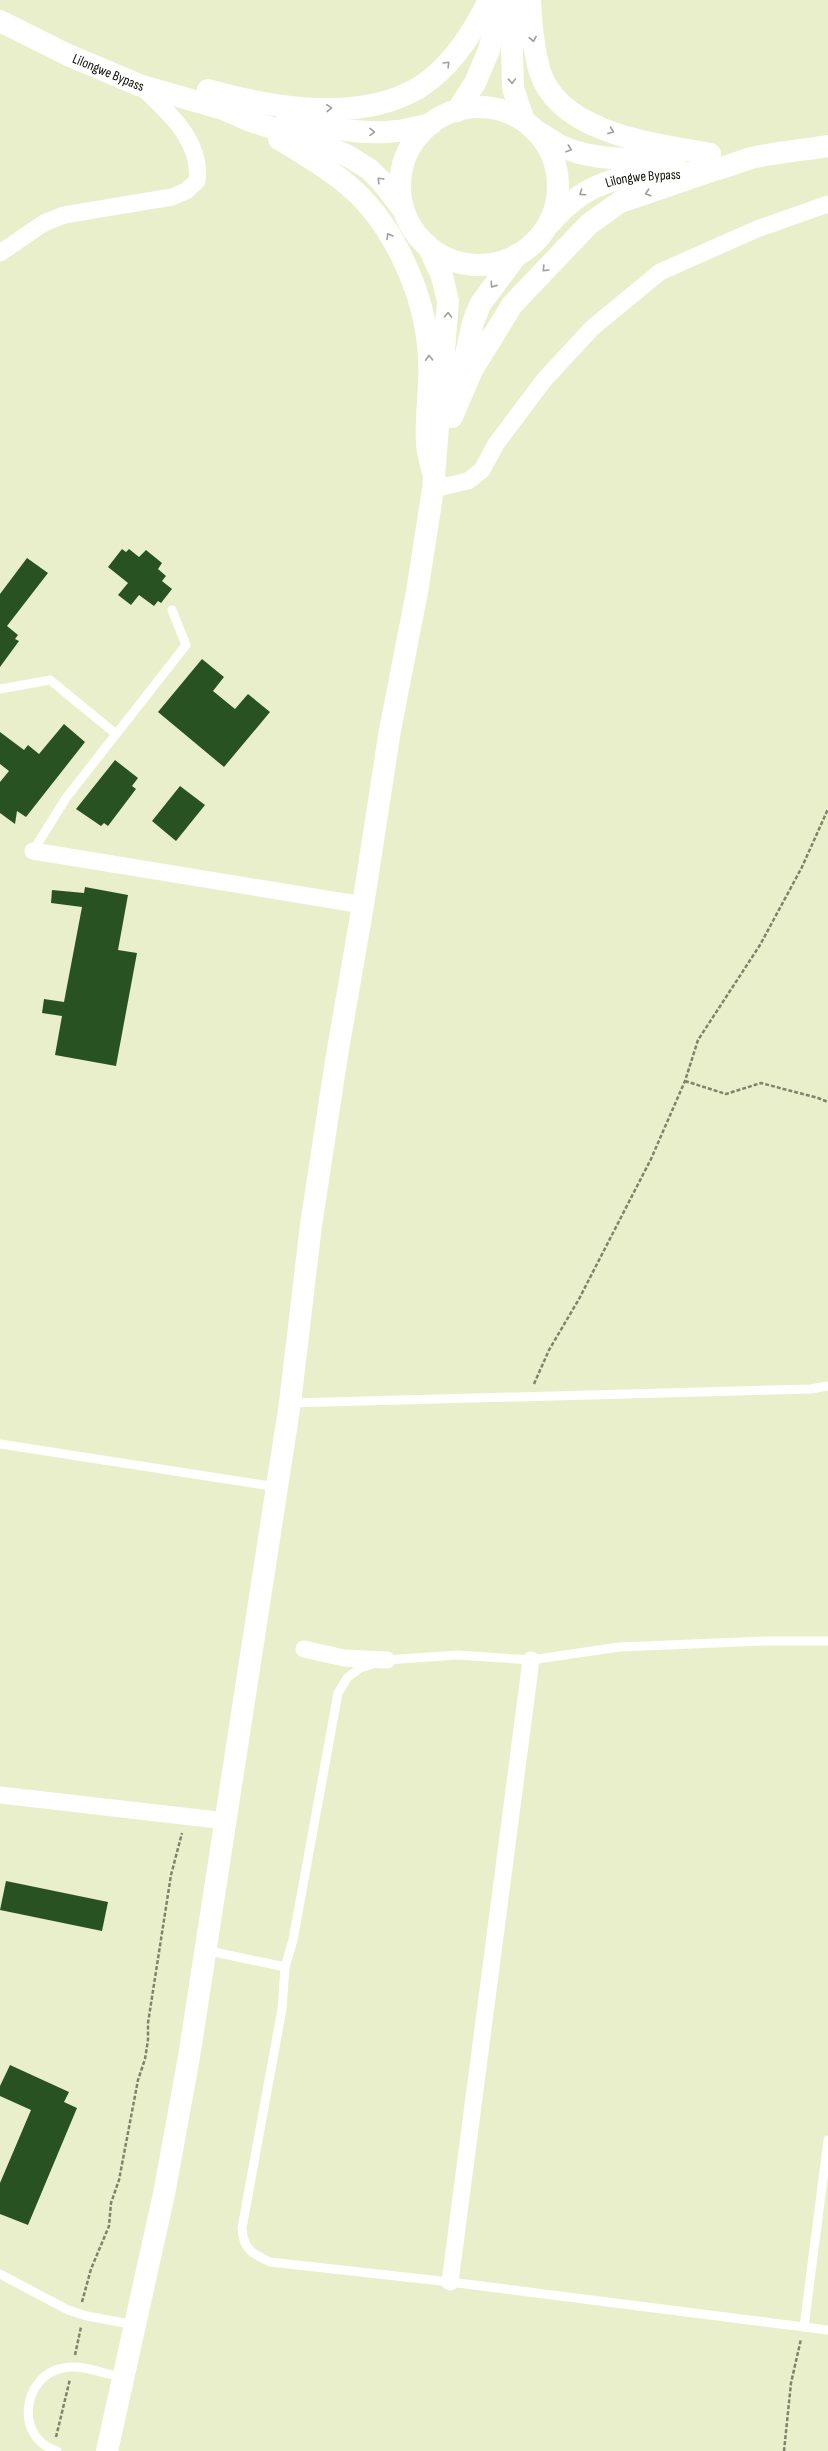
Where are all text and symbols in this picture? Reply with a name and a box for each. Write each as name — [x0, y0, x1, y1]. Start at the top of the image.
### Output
one-way arrow — [528, 36, 537, 42]
street label: Lilongwe Bypass — [70, 50, 146, 95]
one-way arrow — [442, 61, 450, 69]
one-way arrow — [508, 78, 517, 84]
one-way arrow — [326, 104, 332, 113]
one-way arrow — [608, 127, 615, 135]
one-way arrow — [369, 128, 375, 136]
one-way arrow — [566, 144, 573, 152]
street label: Lilongwe Bypass — [603, 166, 681, 191]
one-way arrow — [377, 177, 384, 185]
one-way arrow — [644, 188, 651, 197]
one-way arrow — [579, 189, 586, 196]
one-way arrow — [386, 233, 393, 240]
one-way arrow — [542, 264, 550, 272]
one-way arrow — [491, 281, 498, 288]
one-way arrow — [444, 312, 452, 318]
one-way arrow — [425, 355, 433, 361]

